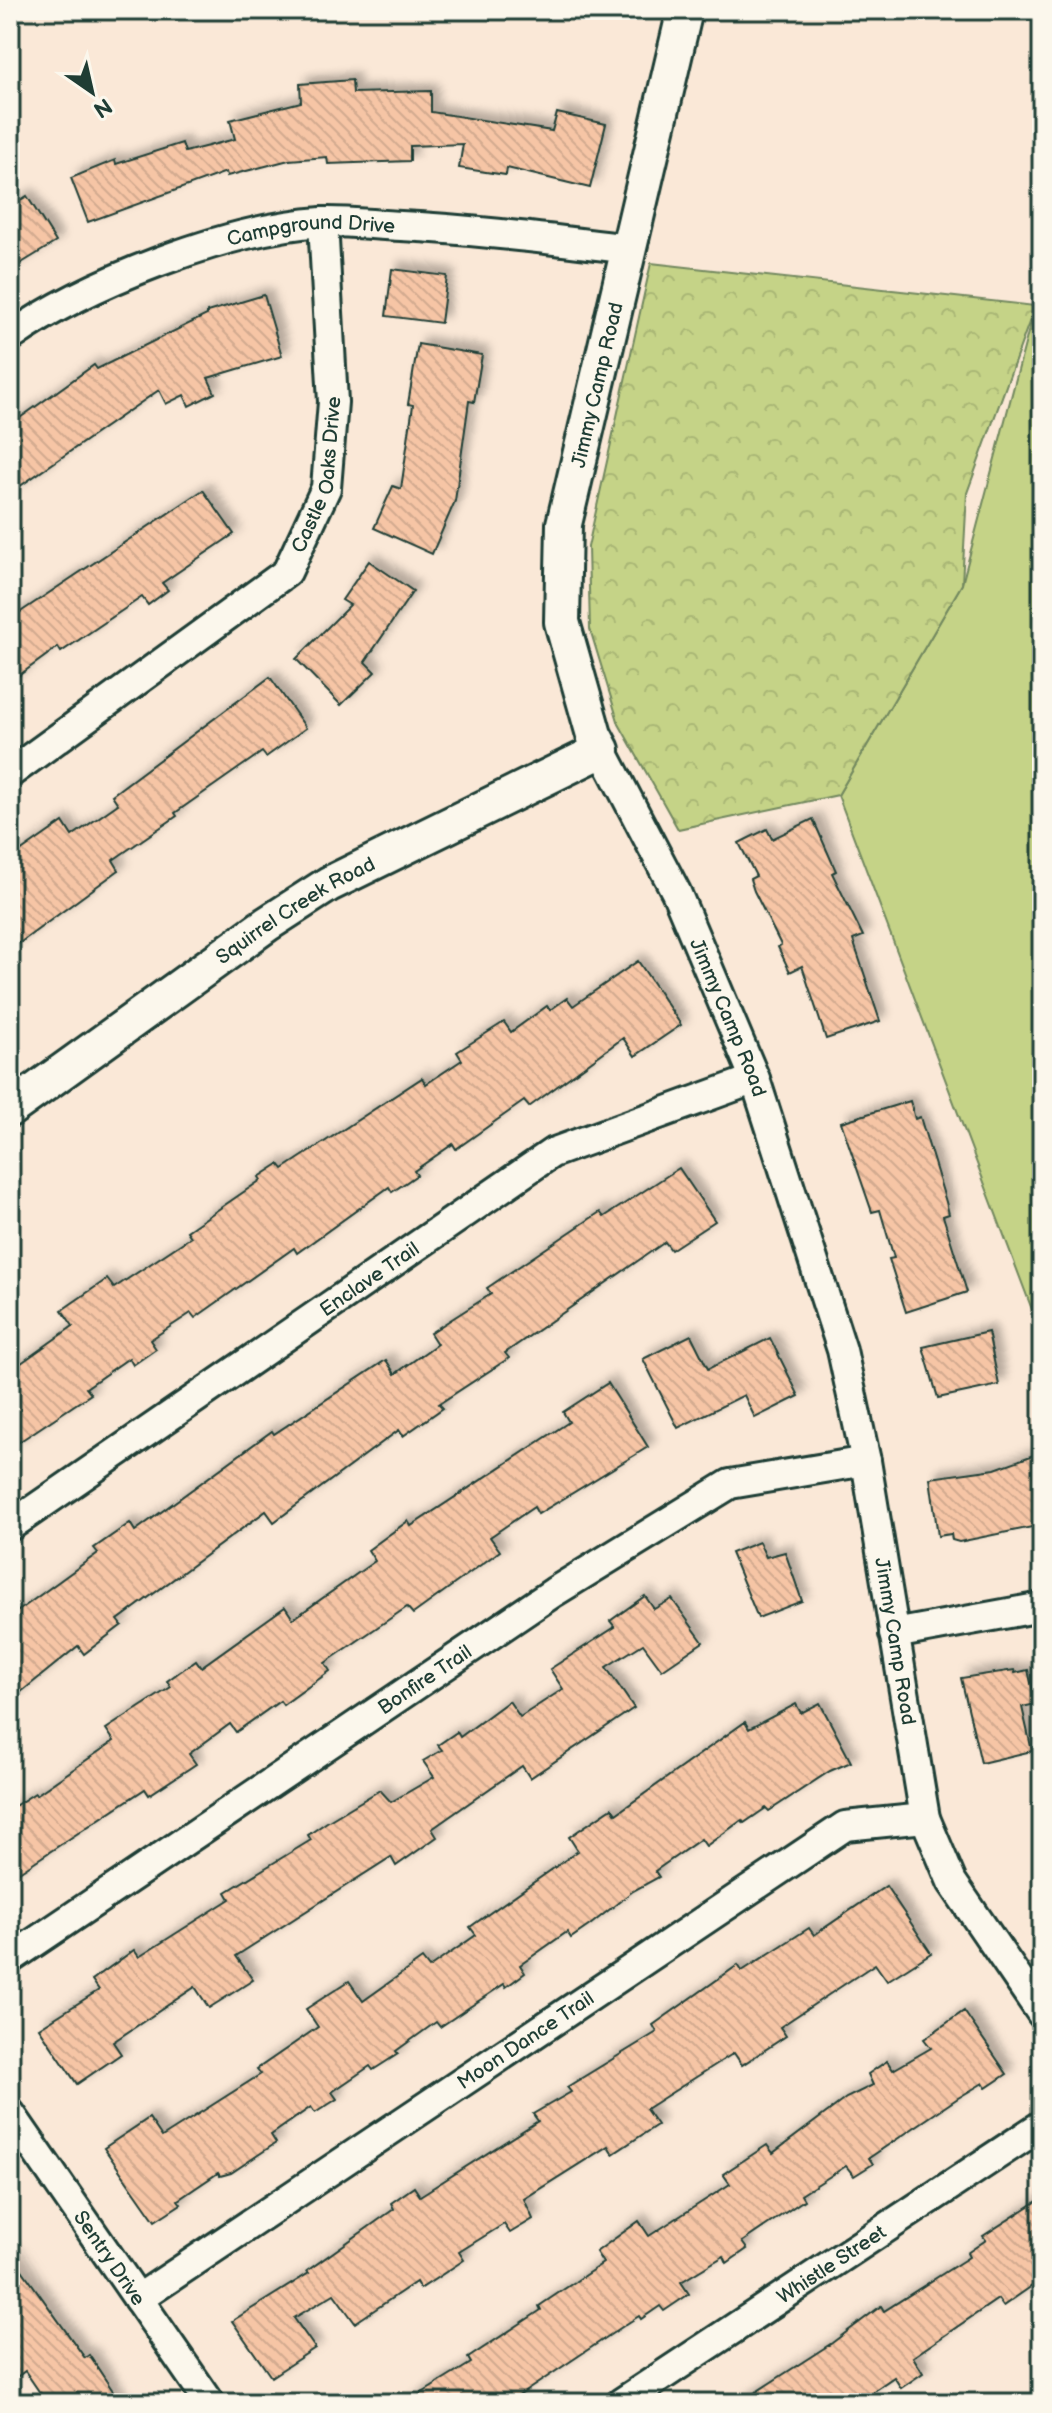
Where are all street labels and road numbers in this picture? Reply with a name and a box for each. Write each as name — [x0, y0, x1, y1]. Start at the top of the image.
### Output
street label: Campground Drive — [224, 211, 396, 252]
street label: Jimmy Camp Road — [567, 300, 629, 470]
street label: Castle Oaks Drive — [287, 395, 346, 557]
street label: Squirrel Creek Road — [211, 852, 379, 970]
street label: Jimmy Camp Road — [684, 935, 771, 1100]
street label: Enclave Trail — [315, 1237, 424, 1322]
street label: Jimmy Camp Road — [869, 1556, 920, 1727]
street label: Bonfire Trail — [374, 1640, 477, 1720]
street label: Moon Dance Trail — [453, 1986, 599, 2095]
street label: Sentry Drive — [68, 2206, 150, 2311]
street label: Whistle Street — [773, 2220, 891, 2310]

